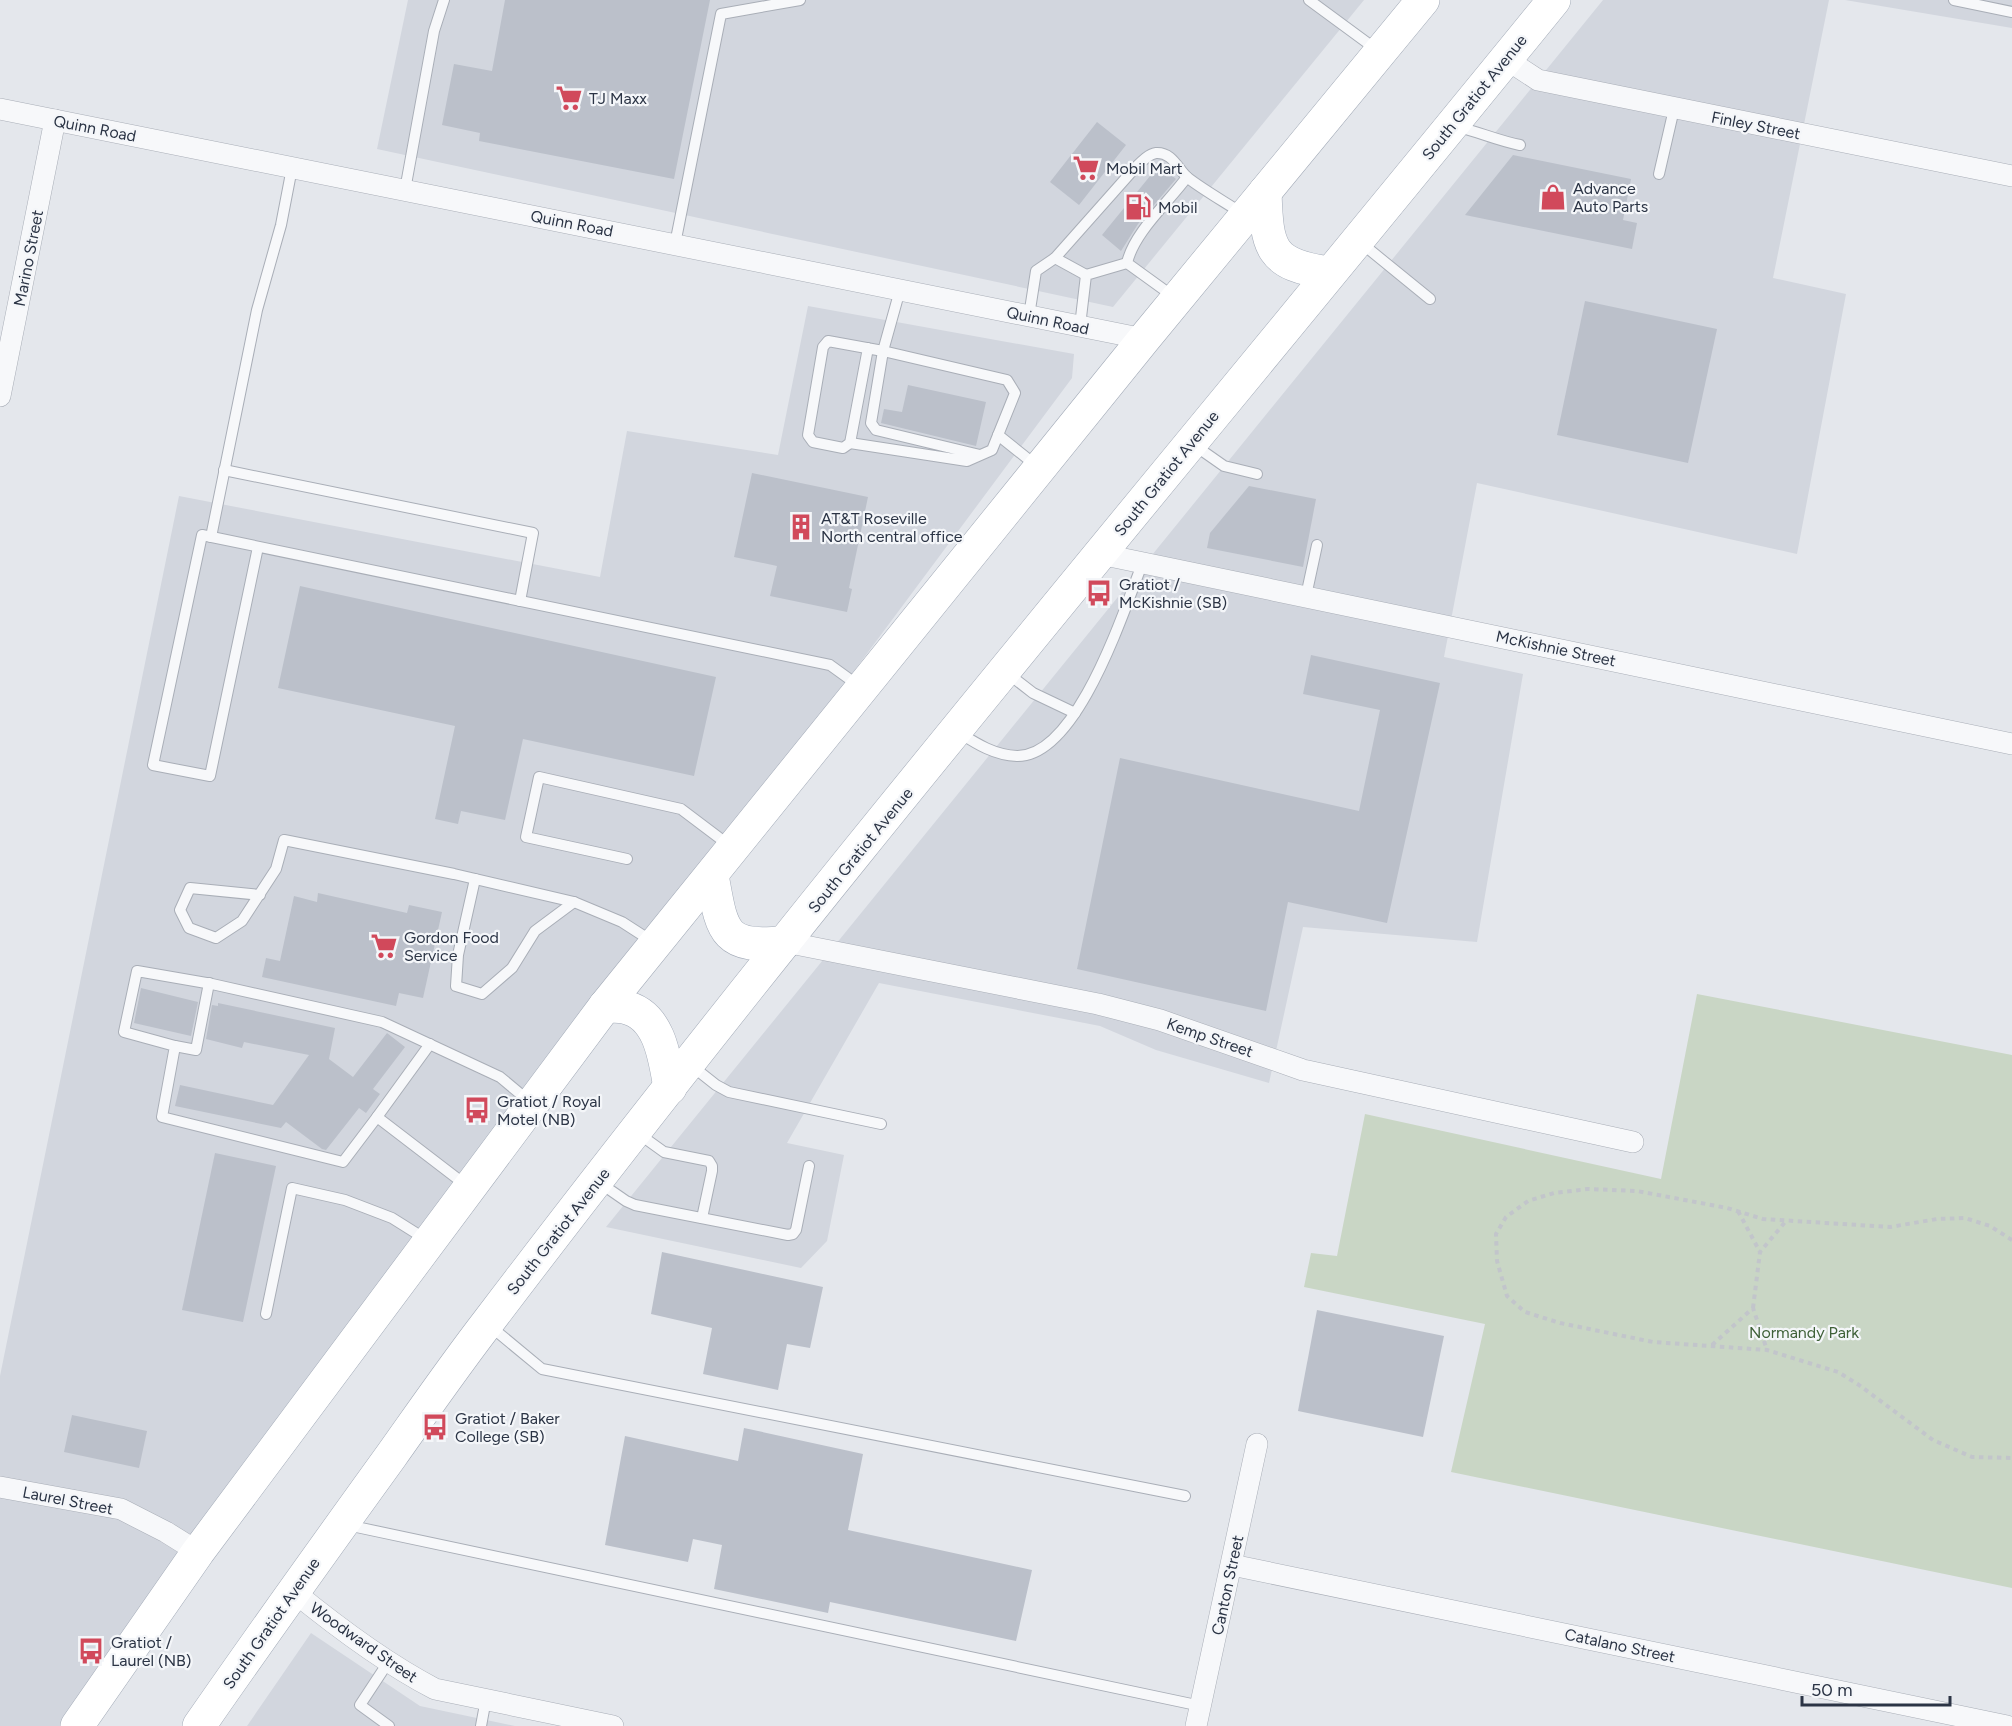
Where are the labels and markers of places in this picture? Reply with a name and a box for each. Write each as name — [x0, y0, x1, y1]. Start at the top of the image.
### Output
supermarket icon: TJ Maxx — [554, 83, 584, 113]
place label: TJ Maxx — [589, 89, 647, 108]
supermarket icon: Mobil Mart — [1071, 153, 1101, 183]
place label: Mobil Mart — [1106, 159, 1183, 178]
place label: Advance Auto Parts — [1573, 179, 1648, 216]
shop icon: Advance Auto Parts — [1538, 182, 1568, 212]
fuel station icon: Mobil — [1123, 192, 1153, 222]
place label: Mobil — [1158, 198, 1197, 217]
place label: AT&T Roseville North central office — [821, 509, 963, 546]
building icon: AT&T Roseville North central office — [786, 512, 816, 542]
place label: Gratiot / McKishnie (SB) — [1119, 575, 1227, 612]
bus stop icon: Gratiot / McKishnie (SB) — [1084, 578, 1114, 608]
place label: Gordon Food Service — [404, 928, 499, 965]
supermarket icon: Gordon Food Service — [369, 931, 399, 961]
place label: Gratiot / Royal Motel (NB) — [497, 1092, 601, 1129]
bus stop icon: Gratiot / Royal Motel (NB) — [462, 1095, 492, 1125]
place label: Gratiot / Baker College (SB) — [455, 1409, 560, 1446]
bus stop icon: Gratiot / Baker College (SB) — [420, 1412, 450, 1442]
place label: Gratiot / Laurel (NB) — [111, 1633, 191, 1670]
bus stop icon: Gratiot / Laurel (NB) — [76, 1636, 106, 1666]

